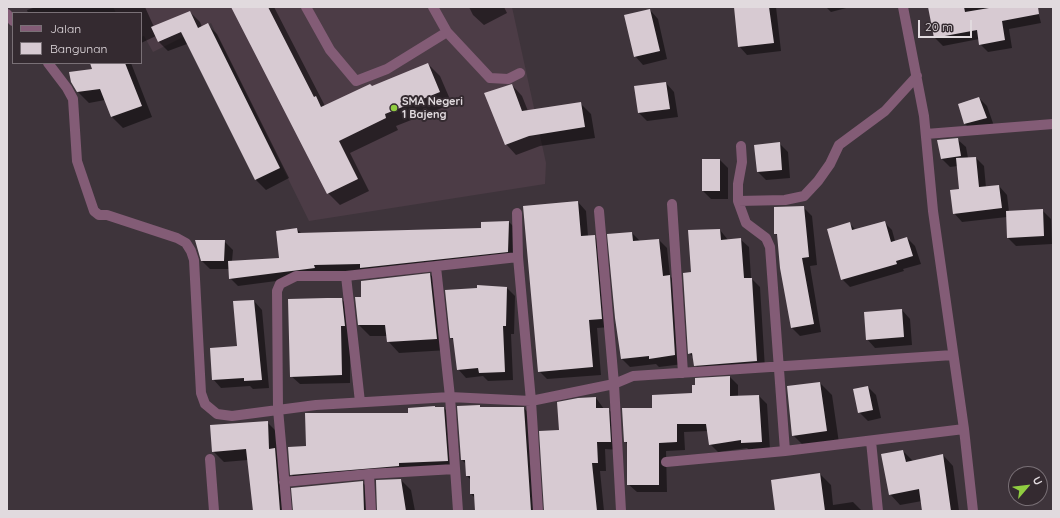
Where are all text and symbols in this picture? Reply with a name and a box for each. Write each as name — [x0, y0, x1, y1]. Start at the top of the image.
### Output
legend — [12, 12, 142, 64]
scale bar — [920, 12, 974, 38]
text: 20 m — [925, 19, 953, 34]
text: Jalan — [50, 21, 81, 36]
text: Bangunan — [50, 41, 107, 56]
place label: SMA Negeri 1 Bajeng — [402, 95, 463, 121]
marker: SMA Negeri 1 Bajeng — [389, 103, 399, 113]
north arrow — [1008, 466, 1048, 506]
text: U — [1030, 474, 1046, 488]

